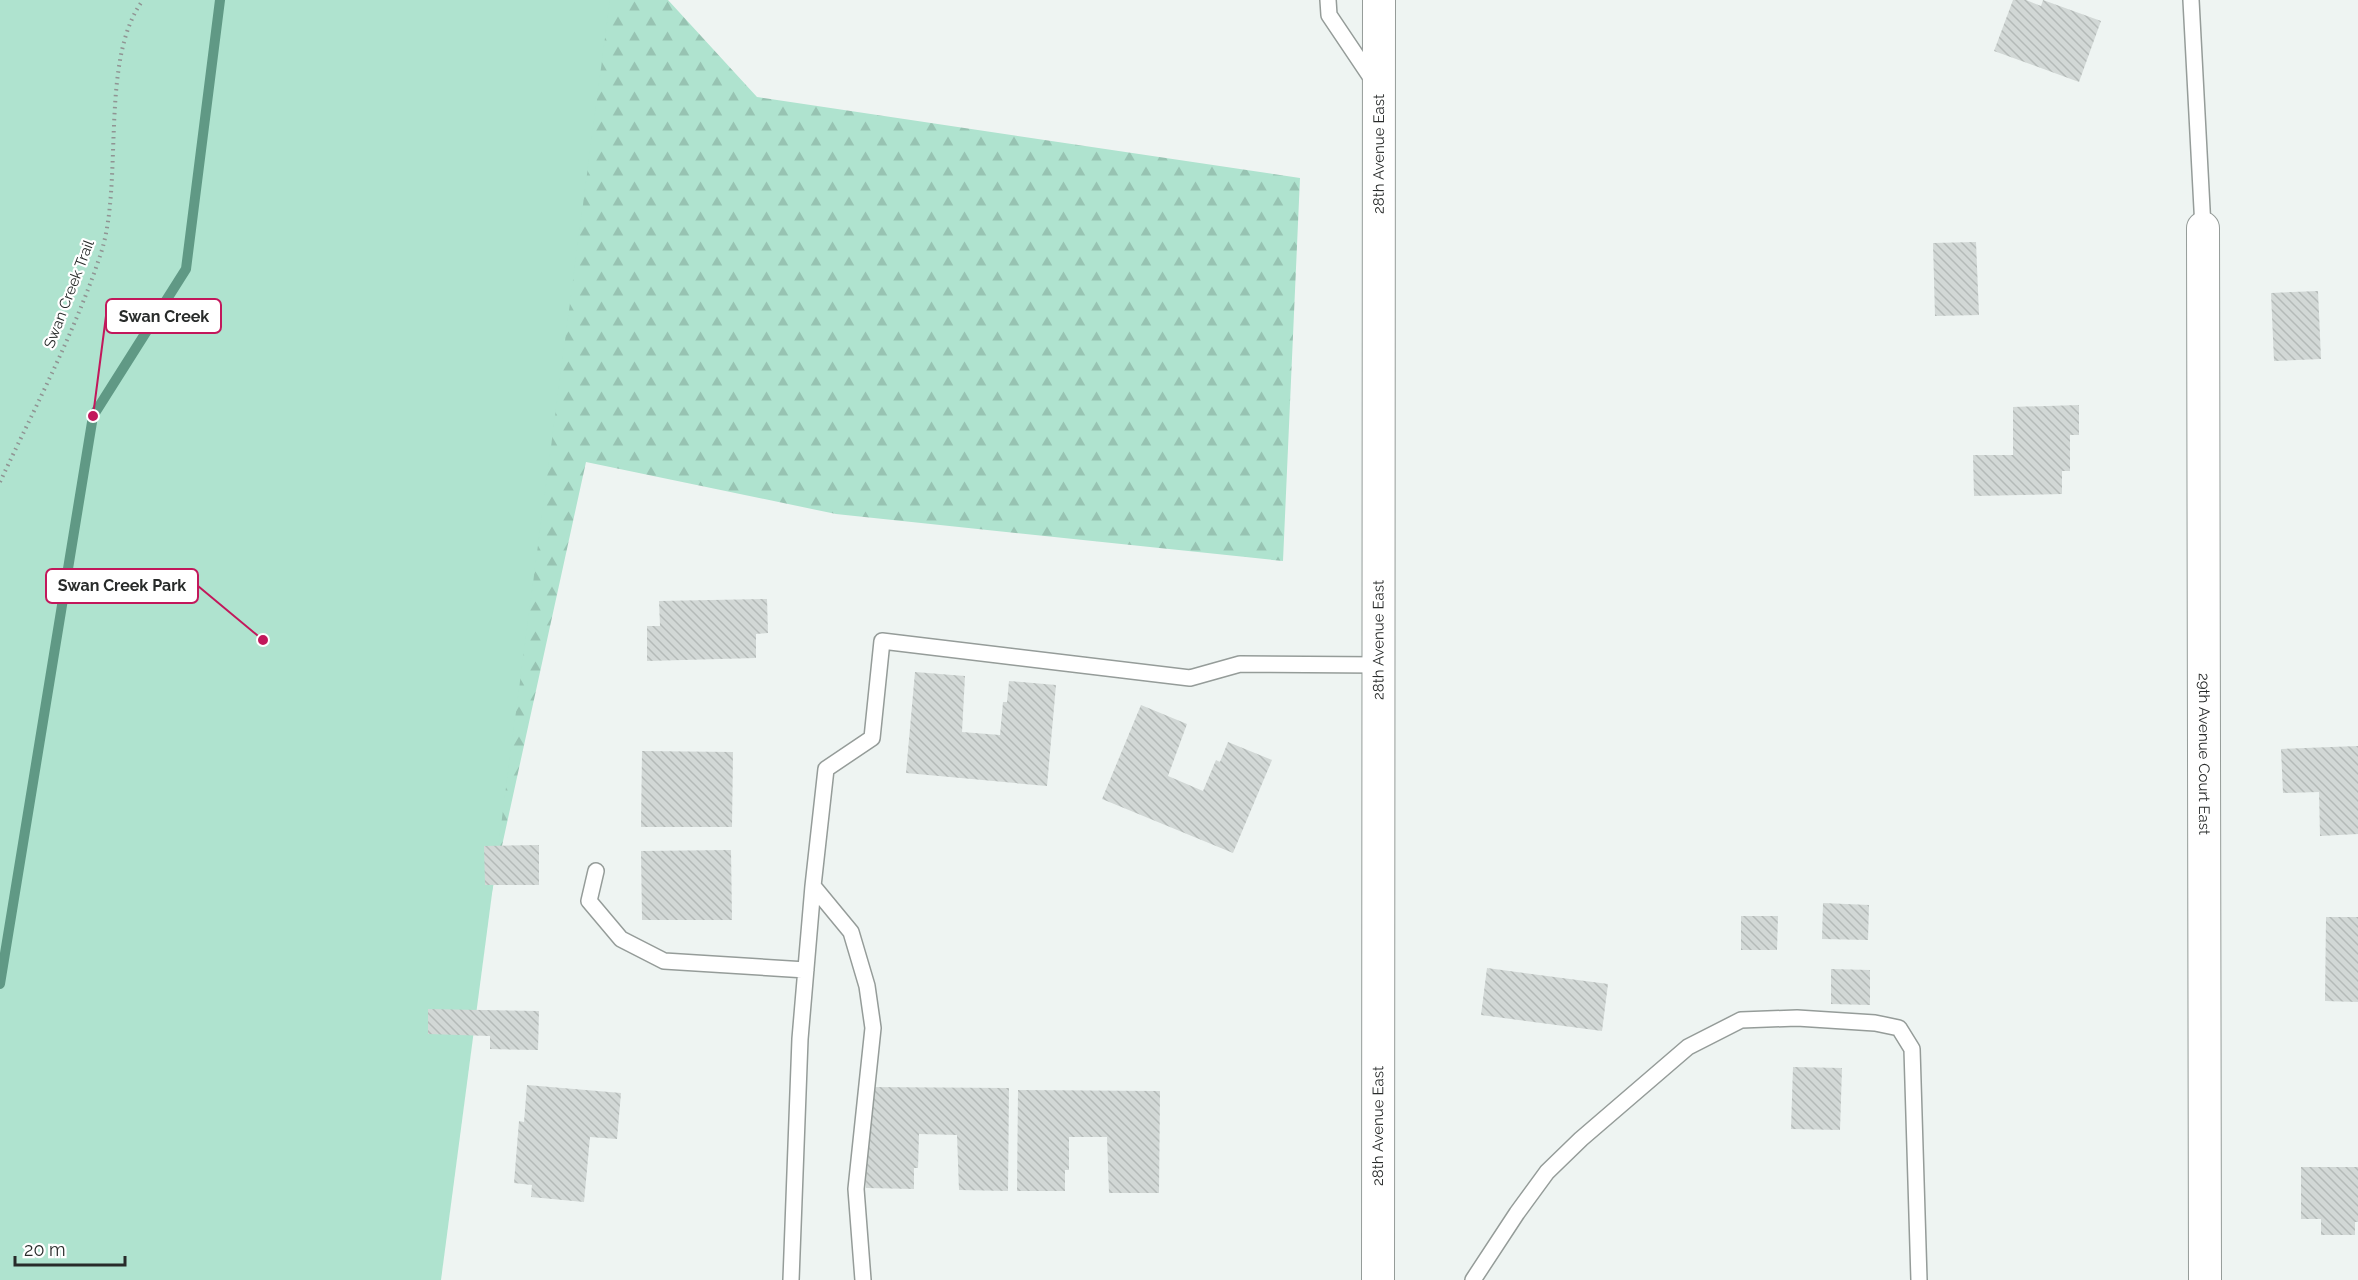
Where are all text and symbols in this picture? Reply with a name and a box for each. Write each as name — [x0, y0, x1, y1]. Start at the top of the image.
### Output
street label: 28th Avenue East — [1370, 94, 1388, 214]
street label: Swan Creek Trail — [40, 237, 98, 351]
callout: Swan Creek — [106, 299, 221, 333]
text: Swan Creek — [119, 307, 209, 326]
callout: Swan Creek Park — [46, 569, 198, 603]
text: Swan Creek Park — [58, 576, 186, 595]
street label: 28th Avenue East — [1369, 580, 1388, 700]
street label: 29th Avenue Court East — [2195, 673, 2213, 835]
street label: 28th Avenue East — [1369, 1066, 1387, 1186]
scale bar — [15, 1229, 124, 1267]
text: 20 m — [24, 1239, 66, 1260]

